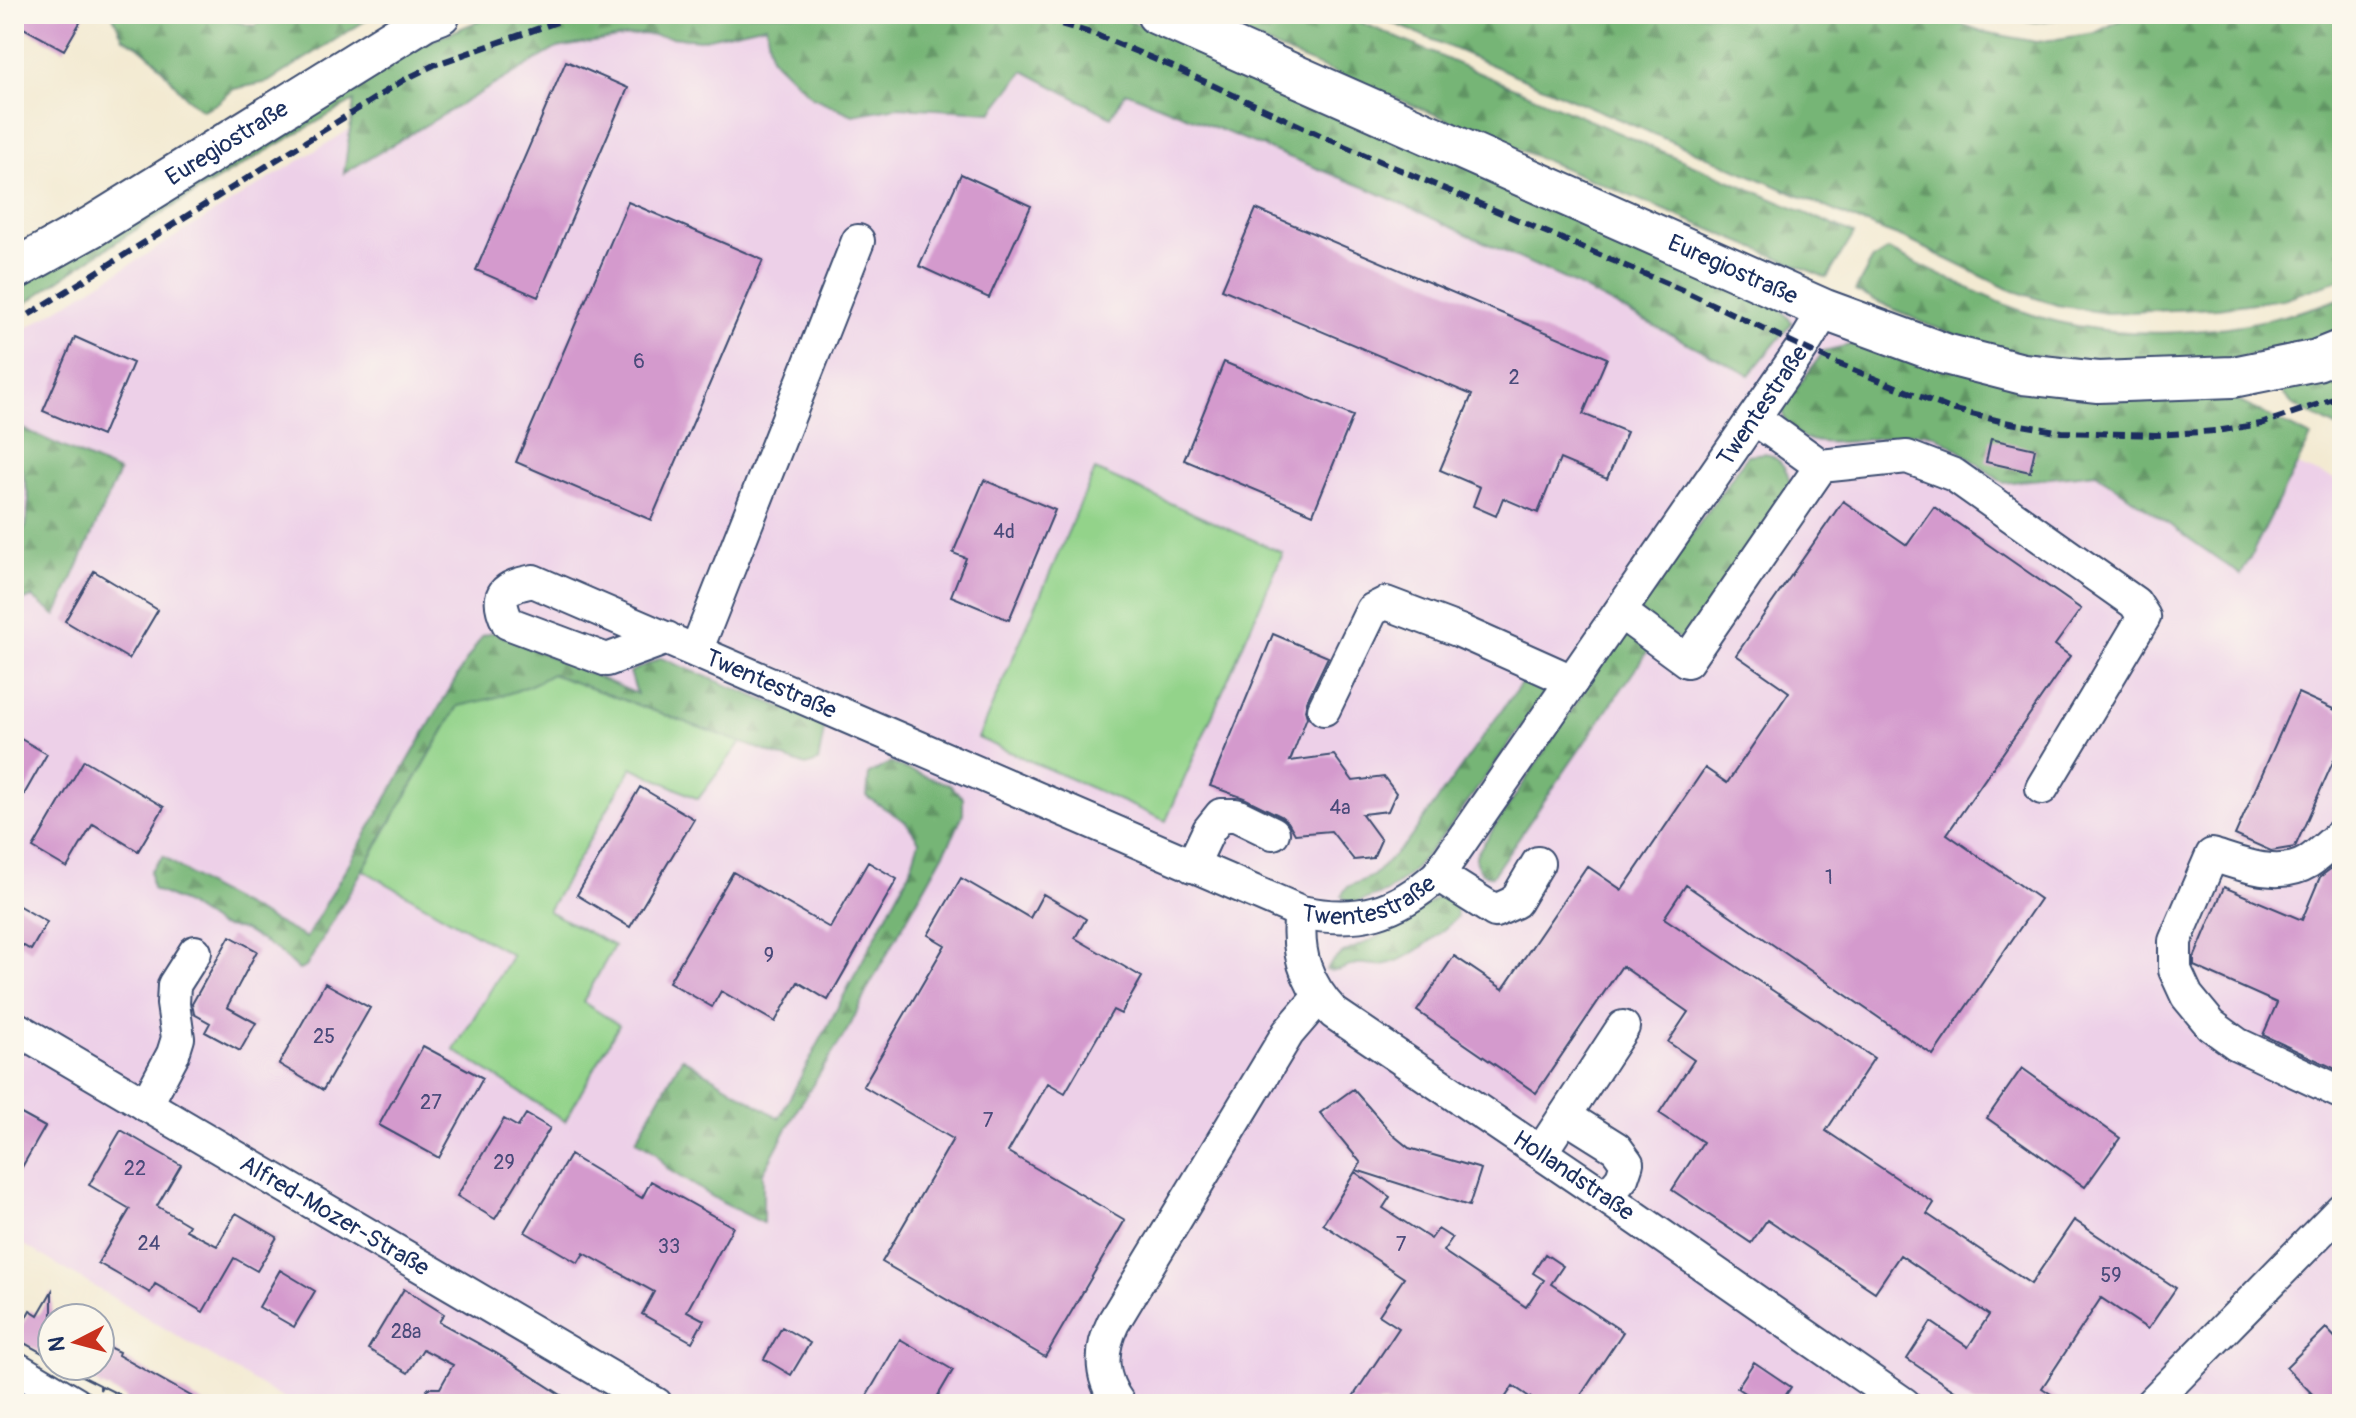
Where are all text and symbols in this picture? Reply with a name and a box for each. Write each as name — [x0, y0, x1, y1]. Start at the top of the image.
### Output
street label: Euregiostraße — [160, 94, 294, 192]
street label: Euregiostraße — [1663, 228, 1802, 311]
street label: Twentestraße — [1711, 340, 1814, 472]
house number: 6 — [633, 349, 645, 374]
house number: 2 — [1508, 365, 1520, 390]
house number: 4d — [993, 519, 1015, 544]
street label: Twentestraße — [701, 643, 841, 725]
house number: 4a — [1330, 795, 1350, 820]
house number: 1 — [1825, 865, 1833, 890]
street label: Twentestraße — [1299, 869, 1442, 932]
house number: 9 — [764, 943, 774, 968]
house number: 25 — [313, 1024, 335, 1049]
house number: 27 — [420, 1090, 442, 1115]
house number: 7 — [983, 1108, 994, 1133]
street label: Hollandstraße — [1507, 1124, 1640, 1227]
street label: Alfred-Mozer-Straße — [235, 1149, 435, 1283]
house number: 29 — [493, 1150, 515, 1175]
house number: 22 — [124, 1156, 146, 1181]
house number: 24 — [138, 1231, 161, 1256]
house number: 7 — [1396, 1232, 1407, 1257]
house number: 33 — [658, 1234, 680, 1259]
house number: 59 — [2100, 1263, 2122, 1288]
north arrow — [36, 1302, 116, 1382]
house number: 28a — [391, 1319, 421, 1344]
text: N — [42, 1335, 72, 1353]

